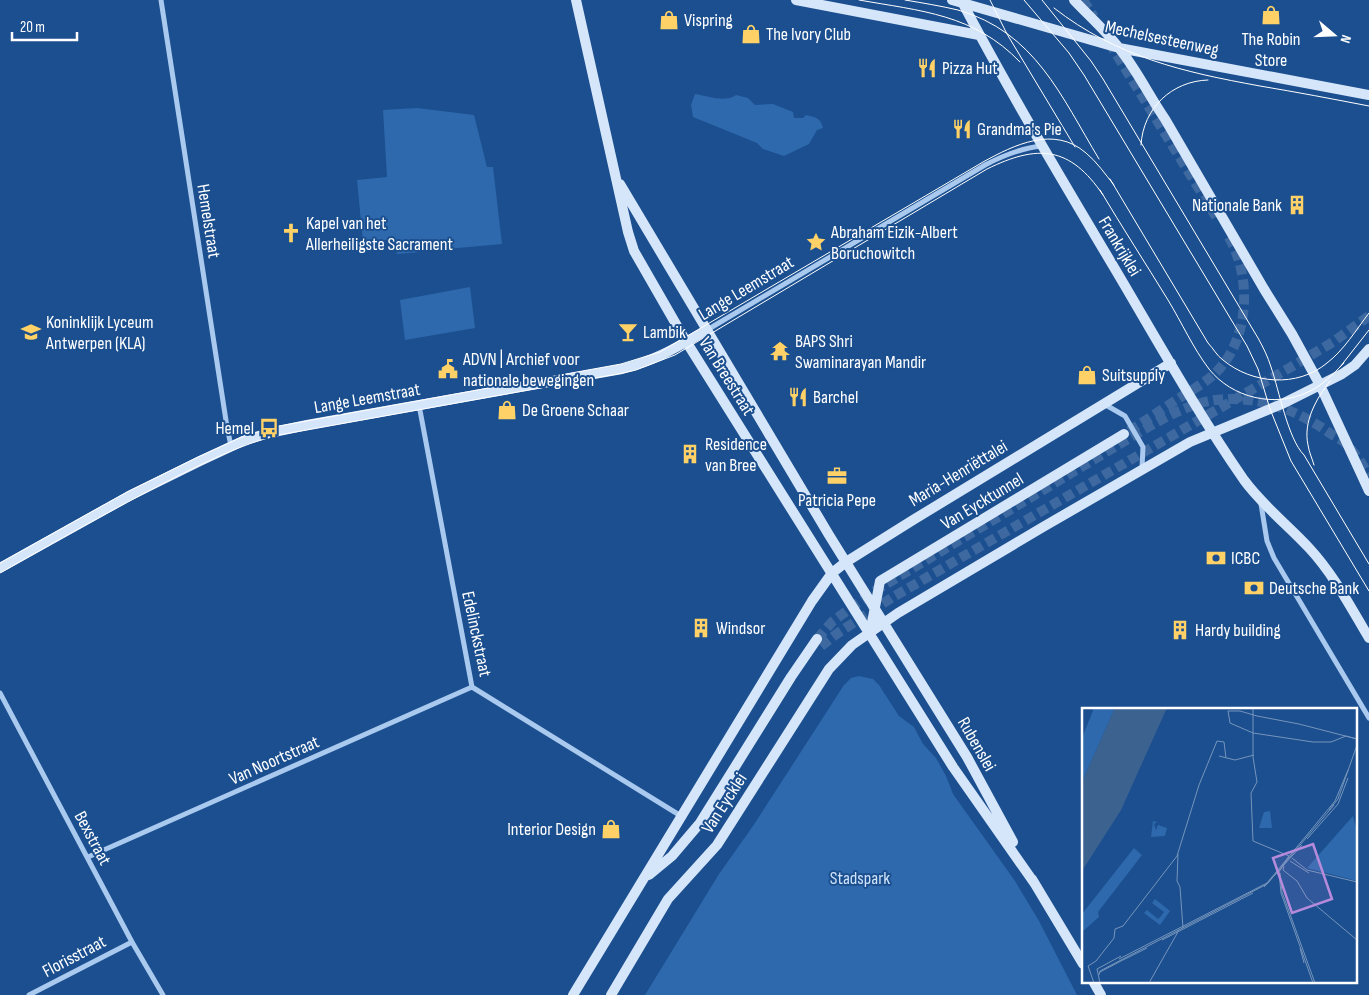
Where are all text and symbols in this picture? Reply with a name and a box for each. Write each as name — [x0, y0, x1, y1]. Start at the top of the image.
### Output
shop icon: The Robin Store — [1260, 4, 1282, 26]
shop icon: Vispring — [658, 9, 680, 31]
scale bar — [12, 10, 78, 42]
place label: Vispring — [684, 10, 733, 31]
north arrow — [1309, 10, 1359, 60]
street label: Mechelsesteenweg — [1103, 16, 1221, 61]
text: 20 m — [20, 18, 45, 37]
shop icon: The Ivory Club — [740, 23, 762, 45]
place label: The Ivory Club — [766, 24, 851, 45]
place label: The Robin Store — [1241, 29, 1301, 71]
text: N — [1337, 33, 1355, 45]
restaurant icon: Pizza Hut — [916, 57, 938, 79]
place label: Pizza Hut — [942, 58, 998, 79]
restaurant icon: Grandma's Pie — [951, 118, 973, 140]
place label: Grandma's Pie — [977, 119, 1062, 140]
street label: Hemelstraat — [192, 183, 225, 260]
building icon: Nationale Bank — [1286, 194, 1308, 216]
place label: Nationale Bank — [1192, 195, 1282, 216]
place label: Kapel van het Allerheiligste Sacrament — [305, 213, 454, 255]
street label: Frankrijklei — [1094, 213, 1146, 280]
church icon: Kapel van het Allerheiligste Sacrament — [280, 222, 302, 244]
place label: Abraham Eizik-Albert Boruchowitch — [830, 222, 958, 264]
place icon: Abraham Eizik-Albert Boruchowitch — [805, 231, 827, 253]
street label: Lange Leemstraat — [695, 252, 798, 325]
place label: Koninklijk Lyceum Antwerpen (KLA) — [45, 312, 153, 354]
school or university icon: Koninklijk Lyceum Antwerpen (KLA) — [20, 321, 42, 343]
bar icon: Lambik — [617, 321, 639, 343]
place label: Lambik — [643, 322, 686, 343]
place label: BAPS Shri Swaminarayan Mandir — [795, 331, 926, 373]
street label: Van Breestraat — [694, 333, 759, 420]
temple icon: BAPS Shri Swaminarayan Mandir — [769, 340, 791, 362]
place label: ADVN | Archief voor nationale bewegingen — [462, 349, 594, 391]
public building icon: ADVN | Archief voor nationale bewegingen — [437, 358, 459, 380]
shop icon: Suitsupply — [1076, 364, 1098, 386]
place label: Suitsupply — [1102, 365, 1165, 386]
street label: Lange Leemstraat — [312, 379, 422, 418]
restaurant icon: Barchel — [787, 386, 809, 408]
place label: Barchel — [813, 387, 858, 408]
shop icon: De Groene Schaar — [496, 399, 518, 421]
place label: De Groene Schaar — [522, 400, 629, 421]
bus stop icon: Hemel — [258, 417, 280, 439]
place label: Hemel — [215, 418, 254, 439]
place label: Residence van Bree — [705, 434, 767, 476]
street label: Maria-Henriëttalei — [905, 436, 1011, 511]
building icon: Residence van Bree — [679, 443, 701, 465]
office icon: Patricia Pepe — [826, 465, 848, 487]
street label: Van Eycktunnel — [937, 469, 1027, 534]
place label: Patricia Pepe — [798, 490, 876, 511]
bank icon: ICBC — [1205, 547, 1227, 569]
place label: ICBC — [1231, 548, 1260, 569]
bank icon: Deutsche Bank — [1243, 577, 1265, 599]
place label: Deutsche Bank — [1269, 578, 1359, 599]
street label: Edelinckstraat — [457, 589, 496, 679]
building icon: Windsor — [690, 617, 712, 639]
place label: Windsor — [716, 618, 765, 639]
building icon: Hardy building — [1169, 619, 1191, 641]
place label: Hardy building — [1195, 620, 1281, 641]
inset map — [1082, 708, 1356, 982]
street label: Rubenslei — [953, 714, 1000, 775]
street label: Van Noortstraat — [226, 731, 323, 790]
street label: Van Eycklei — [697, 769, 752, 837]
street label: Bexstraat — [70, 808, 116, 869]
shop icon: Interior Design — [600, 818, 622, 840]
place label: Interior Design — [507, 819, 596, 840]
park label: Stadspark — [830, 868, 890, 889]
street label: Florisstraat — [39, 931, 110, 982]

